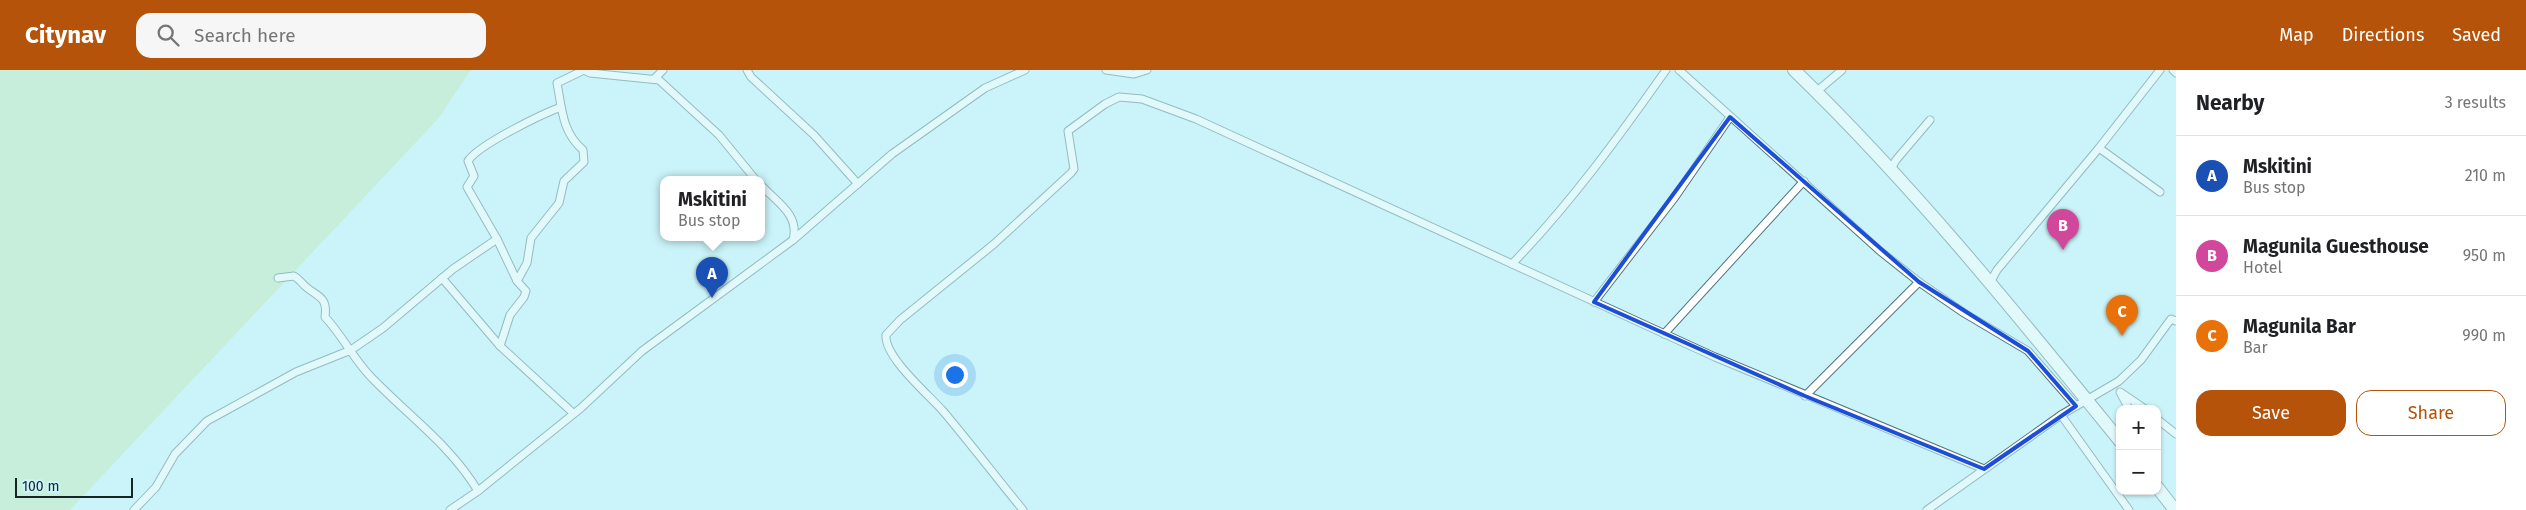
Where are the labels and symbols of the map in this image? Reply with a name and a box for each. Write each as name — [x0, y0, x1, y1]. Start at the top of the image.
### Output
pin: B — [2047, 209, 2079, 250]
pin: A — [696, 257, 728, 298]
pin: C — [2106, 295, 2138, 336]
your location — [942, 362, 968, 388]
scale bar — [15, 475, 132, 498]

